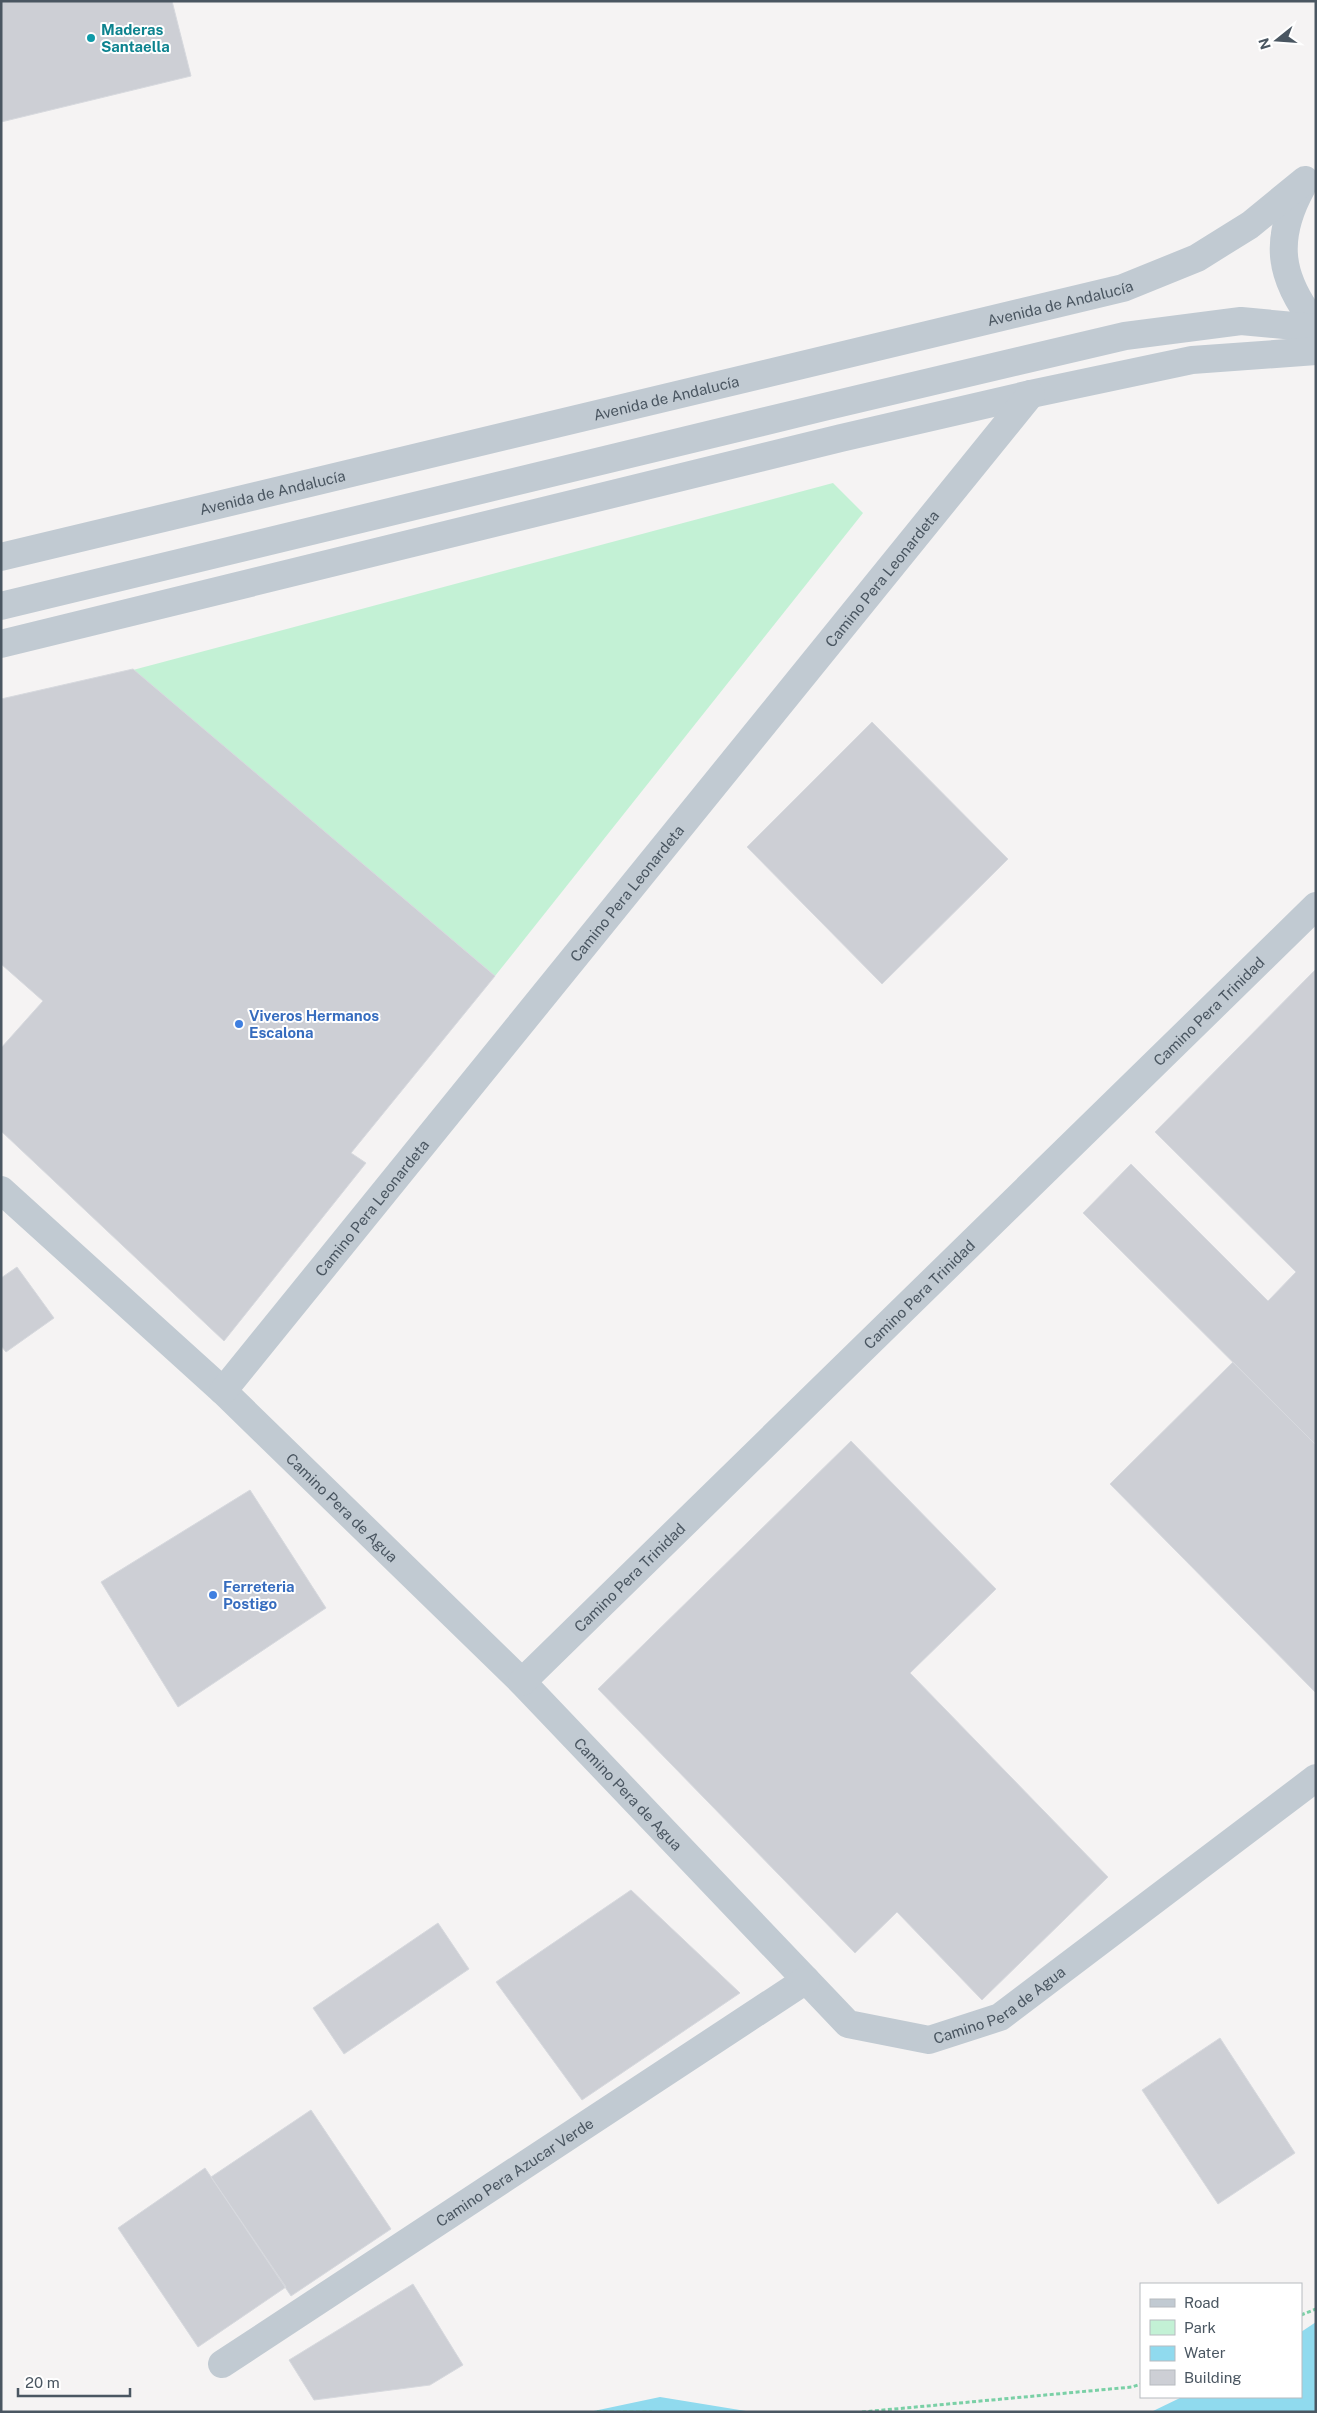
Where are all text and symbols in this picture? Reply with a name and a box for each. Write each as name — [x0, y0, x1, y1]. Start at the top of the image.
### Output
north arrow — [1252, 15, 1302, 65]
place label: Maderas Santaella — [101, 21, 170, 55]
marker: Maderas Santaella — [85, 32, 97, 44]
text: N — [1255, 36, 1274, 51]
street label: Avenida de Andalucía — [985, 276, 1135, 329]
street label: Avenida de Andalucía — [592, 372, 741, 423]
street label: Avenida de Andalucía — [198, 466, 347, 518]
street label: Camino Pera Leonardeta — [821, 507, 942, 650]
street label: Camino Pera Leonardeta — [566, 821, 687, 965]
street label: Camino Pera Trinidad — [1150, 953, 1267, 1069]
place label: Viveros Hermanos Escalona — [249, 1007, 379, 1041]
marker: Viveros Hermanos Escalona — [233, 1018, 245, 1030]
street label: Camino Pera Leonardeta — [311, 1136, 432, 1279]
street label: Camino Pera Trinidad — [860, 1236, 978, 1352]
street label: Camino Pera de Agua — [283, 1449, 402, 1565]
street label: Camino Pera Trinidad — [570, 1519, 688, 1635]
place label: Ferreteria Postigo — [223, 1578, 295, 1612]
marker: Ferreteria Postigo — [207, 1589, 219, 1601]
street label: Camino Pera de Agua — [571, 1734, 686, 1853]
street label: Camino Pera de Agua — [931, 1963, 1068, 2047]
street label: Camino Pera Azucar Verde — [433, 2114, 596, 2230]
legend — [1140, 2283, 1302, 2398]
text: Road — [1184, 2294, 1220, 2311]
text: Park — [1184, 2319, 1216, 2336]
text: Water — [1184, 2344, 1226, 2361]
scale bar — [18, 2366, 130, 2398]
text: Building — [1184, 2369, 1242, 2386]
text: 20 m — [25, 2374, 60, 2391]

